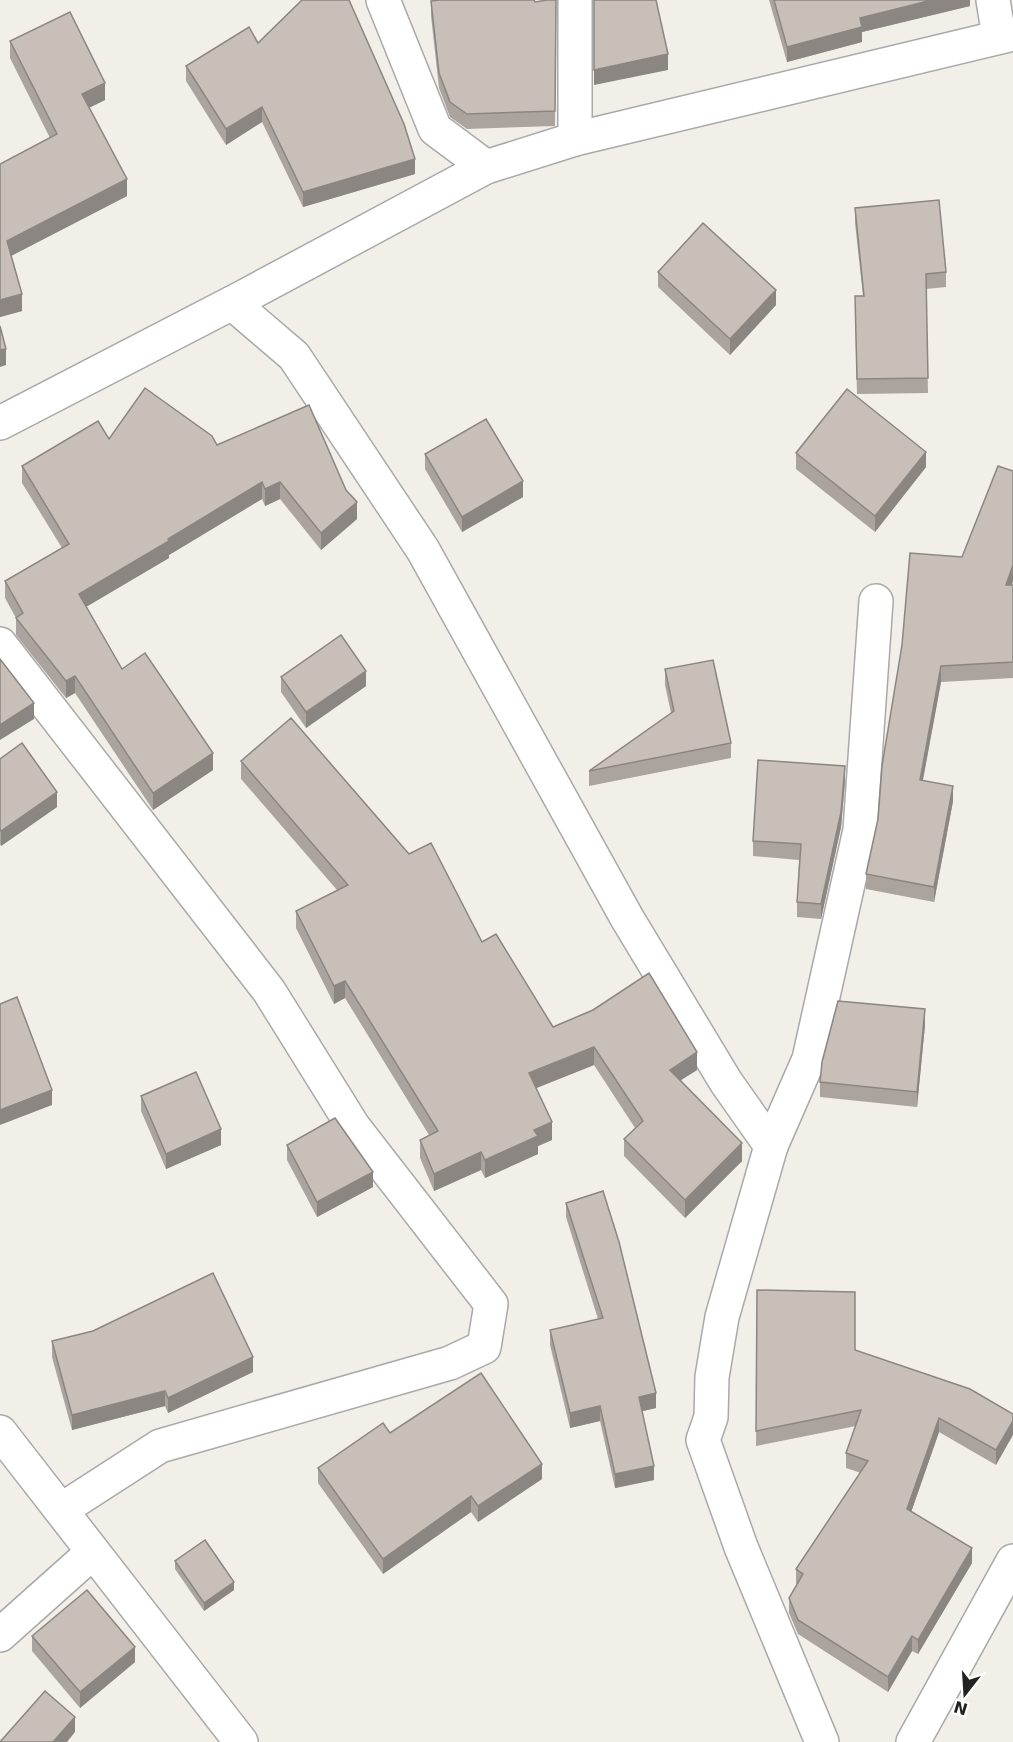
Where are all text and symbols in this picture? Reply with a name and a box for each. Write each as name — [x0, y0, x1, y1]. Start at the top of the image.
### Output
north arrow — [935, 1664, 995, 1724]
text: N — [952, 1697, 970, 1719]

